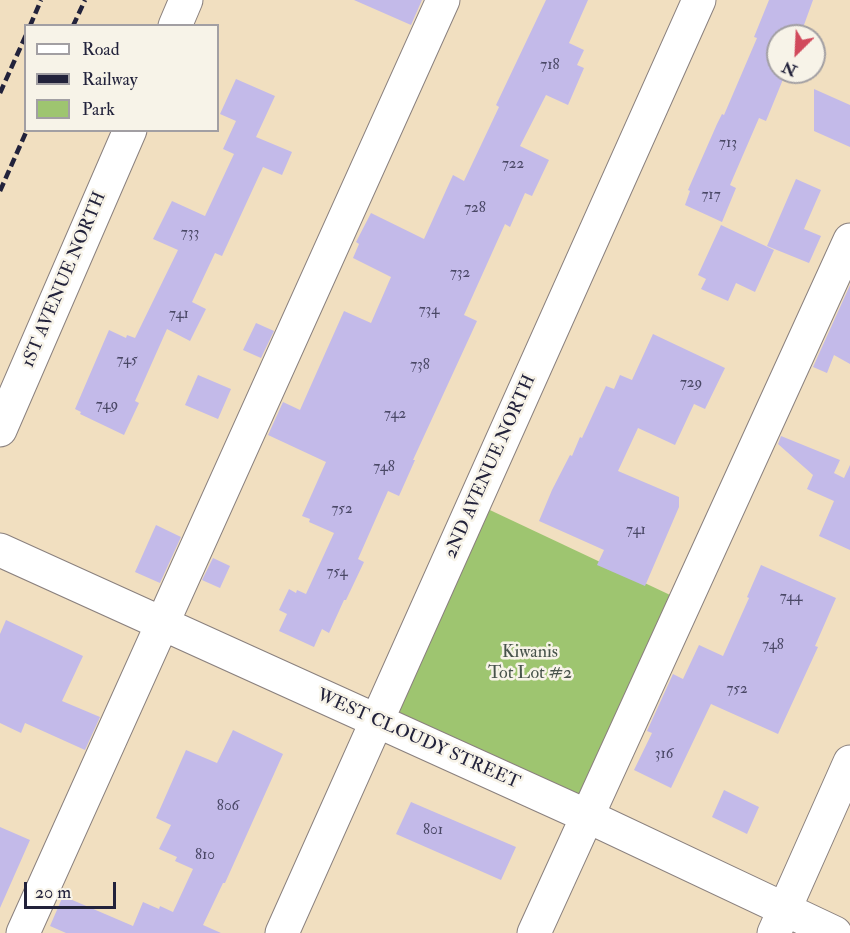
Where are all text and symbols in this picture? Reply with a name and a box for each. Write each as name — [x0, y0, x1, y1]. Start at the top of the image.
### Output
legend — [24, 24, 219, 132]
north arrow — [766, 24, 826, 84]
text: Road — [82, 38, 120, 61]
house number: 718 — [540, 57, 560, 75]
text: N — [779, 57, 800, 81]
text: Railway — [82, 68, 138, 91]
text: Park — [82, 98, 115, 121]
house number: 713 — [719, 135, 737, 153]
house number: 722 — [502, 156, 524, 174]
house number: 717 — [701, 187, 721, 205]
street label: 1ST AVENUE NORTH — [18, 189, 112, 371]
house number: 728 — [464, 200, 486, 218]
house number: 733 — [181, 225, 199, 243]
house number: 732 — [450, 265, 470, 283]
house number: 734 — [419, 302, 439, 320]
house number: 741 — [169, 306, 189, 324]
house number: 745 — [116, 352, 138, 370]
house number: 738 — [410, 357, 430, 375]
street label: 2ND AVENUE NORTH — [441, 372, 541, 562]
house number: 729 — [680, 375, 702, 393]
house number: 749 — [96, 397, 118, 415]
house number: 742 — [384, 406, 406, 424]
house number: 748 — [373, 459, 395, 477]
house number: 752 — [331, 501, 353, 519]
house number: 741 — [626, 522, 646, 540]
house number: 754 — [326, 564, 348, 582]
house number: 744 — [780, 589, 802, 607]
house number: 748 — [762, 637, 784, 655]
park label: Kiwanis Tot Lot #2 — [488, 642, 572, 684]
house number: 752 — [726, 681, 748, 699]
street label: WEST CLOUDY STREET — [313, 685, 523, 795]
house number: 316 — [655, 746, 673, 764]
house number: 806 — [217, 798, 239, 816]
house number: 801 — [423, 822, 443, 840]
house number: 810 — [195, 847, 215, 865]
scale bar — [27, 870, 118, 908]
text: 20 m — [35, 881, 71, 904]

